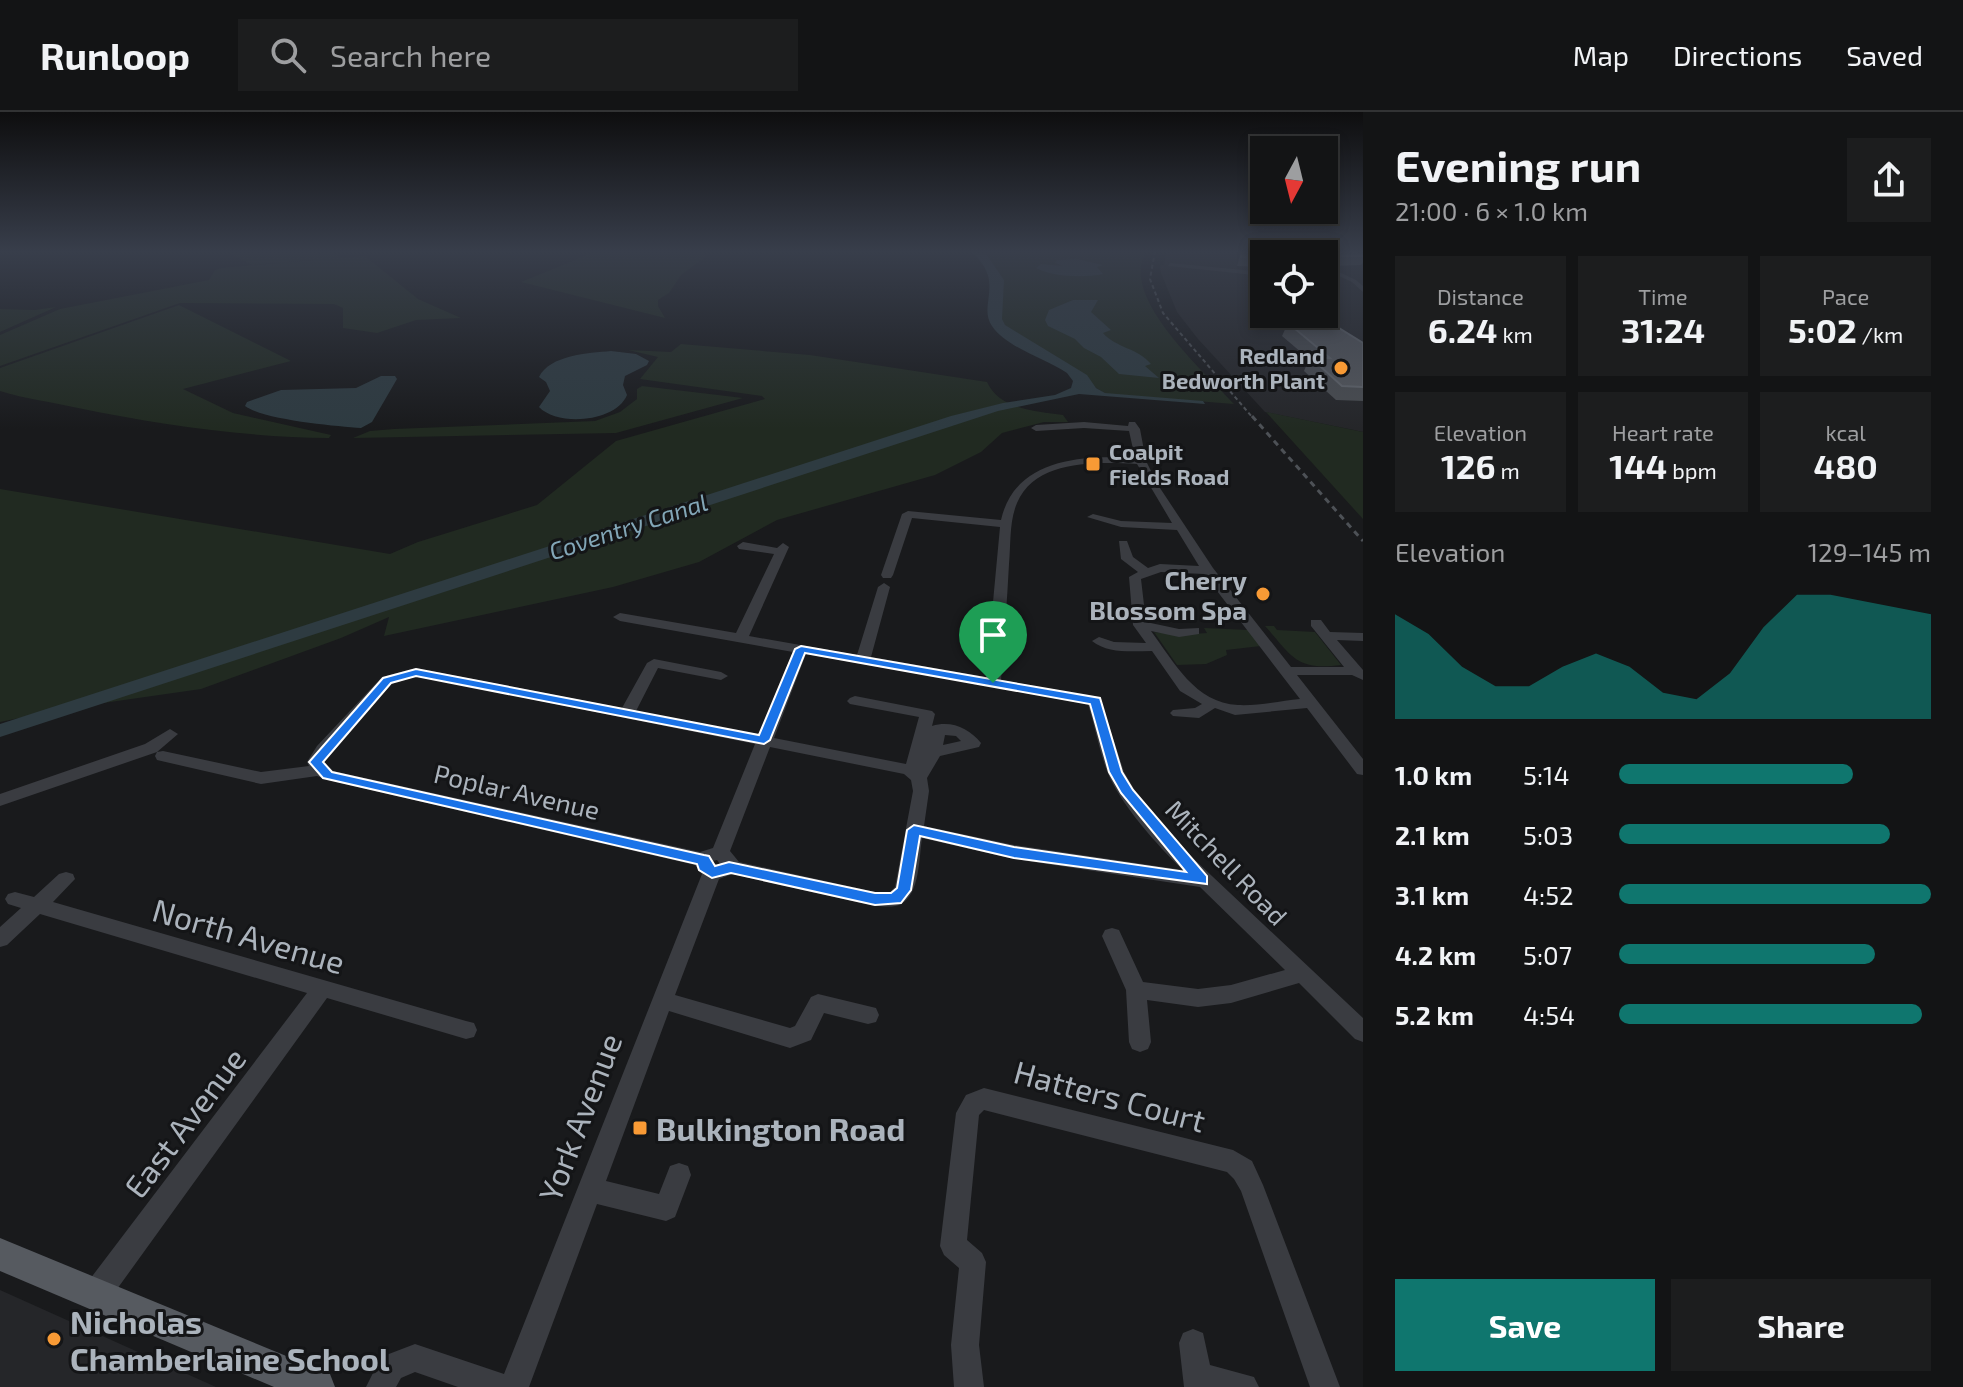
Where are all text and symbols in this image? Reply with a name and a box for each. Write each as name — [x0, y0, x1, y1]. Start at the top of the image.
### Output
search box — [238, 19, 798, 91]
text: Runloop — [40, 32, 190, 78]
icon: search — [266, 33, 310, 77]
text: Search here — [330, 37, 491, 73]
text: Map — [1573, 38, 1629, 72]
text: Directions — [1673, 38, 1802, 72]
text: Saved — [1846, 38, 1923, 72]
north arrow — [1250, 136, 1338, 224]
map controls — [1250, 136, 1338, 328]
text: Evening run — [1395, 138, 1641, 191]
button: share — [1847, 138, 1931, 222]
text: 21:00 · 6 × 1.0 km — [1395, 195, 1588, 226]
button: locate — [1250, 240, 1338, 328]
text: Distance — [1437, 283, 1524, 309]
text: Time — [1638, 283, 1688, 309]
text: Pace — [1822, 283, 1869, 309]
text: 6.24 — [1428, 309, 1498, 350]
text: 31:24 — [1621, 309, 1705, 350]
text: 5:02 — [1788, 309, 1857, 350]
text: km — [1498, 321, 1533, 347]
text: /km — [1857, 321, 1903, 347]
place label: Redland Bedworth Plant — [1162, 342, 1325, 393]
marker: Redland Bedworth Plant — [1332, 359, 1350, 377]
text: Elevation — [1434, 419, 1527, 445]
text: Heart rate — [1612, 419, 1714, 445]
text: kcal — [1826, 419, 1866, 445]
place label: Coalpit Fields Road — [1109, 438, 1229, 489]
text: 126 — [1441, 445, 1495, 486]
text: 144 — [1609, 445, 1667, 486]
text: 480 — [1814, 445, 1878, 486]
marker: Coalpit Fields Road — [1084, 455, 1102, 473]
text: m — [1495, 457, 1520, 483]
text: bpm — [1667, 457, 1717, 483]
water label: Coventry Canal — [545, 487, 711, 565]
text: Elevation — [1395, 536, 1505, 567]
text: 129–145 m — [1808, 536, 1931, 567]
place label: Cherry Blossom Spa — [1089, 564, 1247, 625]
marker: Cherry Blossom Spa — [1254, 585, 1272, 603]
pin — [959, 601, 1027, 683]
icon: arrive — [971, 613, 1015, 657]
street label: Poplar Avenue — [431, 757, 603, 825]
text: 1.0 km — [1395, 759, 1472, 790]
text: 5:14 — [1523, 759, 1569, 790]
street label: Mitchell Road — [1160, 793, 1294, 931]
text: 2.1 km — [1395, 819, 1470, 850]
text: 5:03 — [1523, 819, 1573, 850]
text: 3.1 km — [1395, 879, 1469, 910]
text: 4:52 — [1523, 879, 1574, 910]
street label: North Avenue — [149, 889, 349, 981]
text: 4.2 km — [1395, 939, 1476, 970]
text: 5:07 — [1523, 939, 1572, 970]
text: 5.2 km — [1395, 999, 1474, 1030]
text: 4:54 — [1523, 999, 1575, 1030]
street label: York Avenue — [530, 1028, 628, 1206]
street label: East Avenue — [115, 1040, 253, 1204]
street label: Hatters Court — [1010, 1051, 1210, 1139]
place label: Bulkington Road — [656, 1109, 905, 1147]
marker: Bulkington Road — [631, 1119, 649, 1137]
button: Save — [1395, 1279, 1655, 1371]
button: Share — [1671, 1279, 1931, 1371]
place label: Nicholas Chamberlaine School — [70, 1302, 390, 1377]
marker: Nicholas Chamberlaine School — [45, 1330, 63, 1348]

